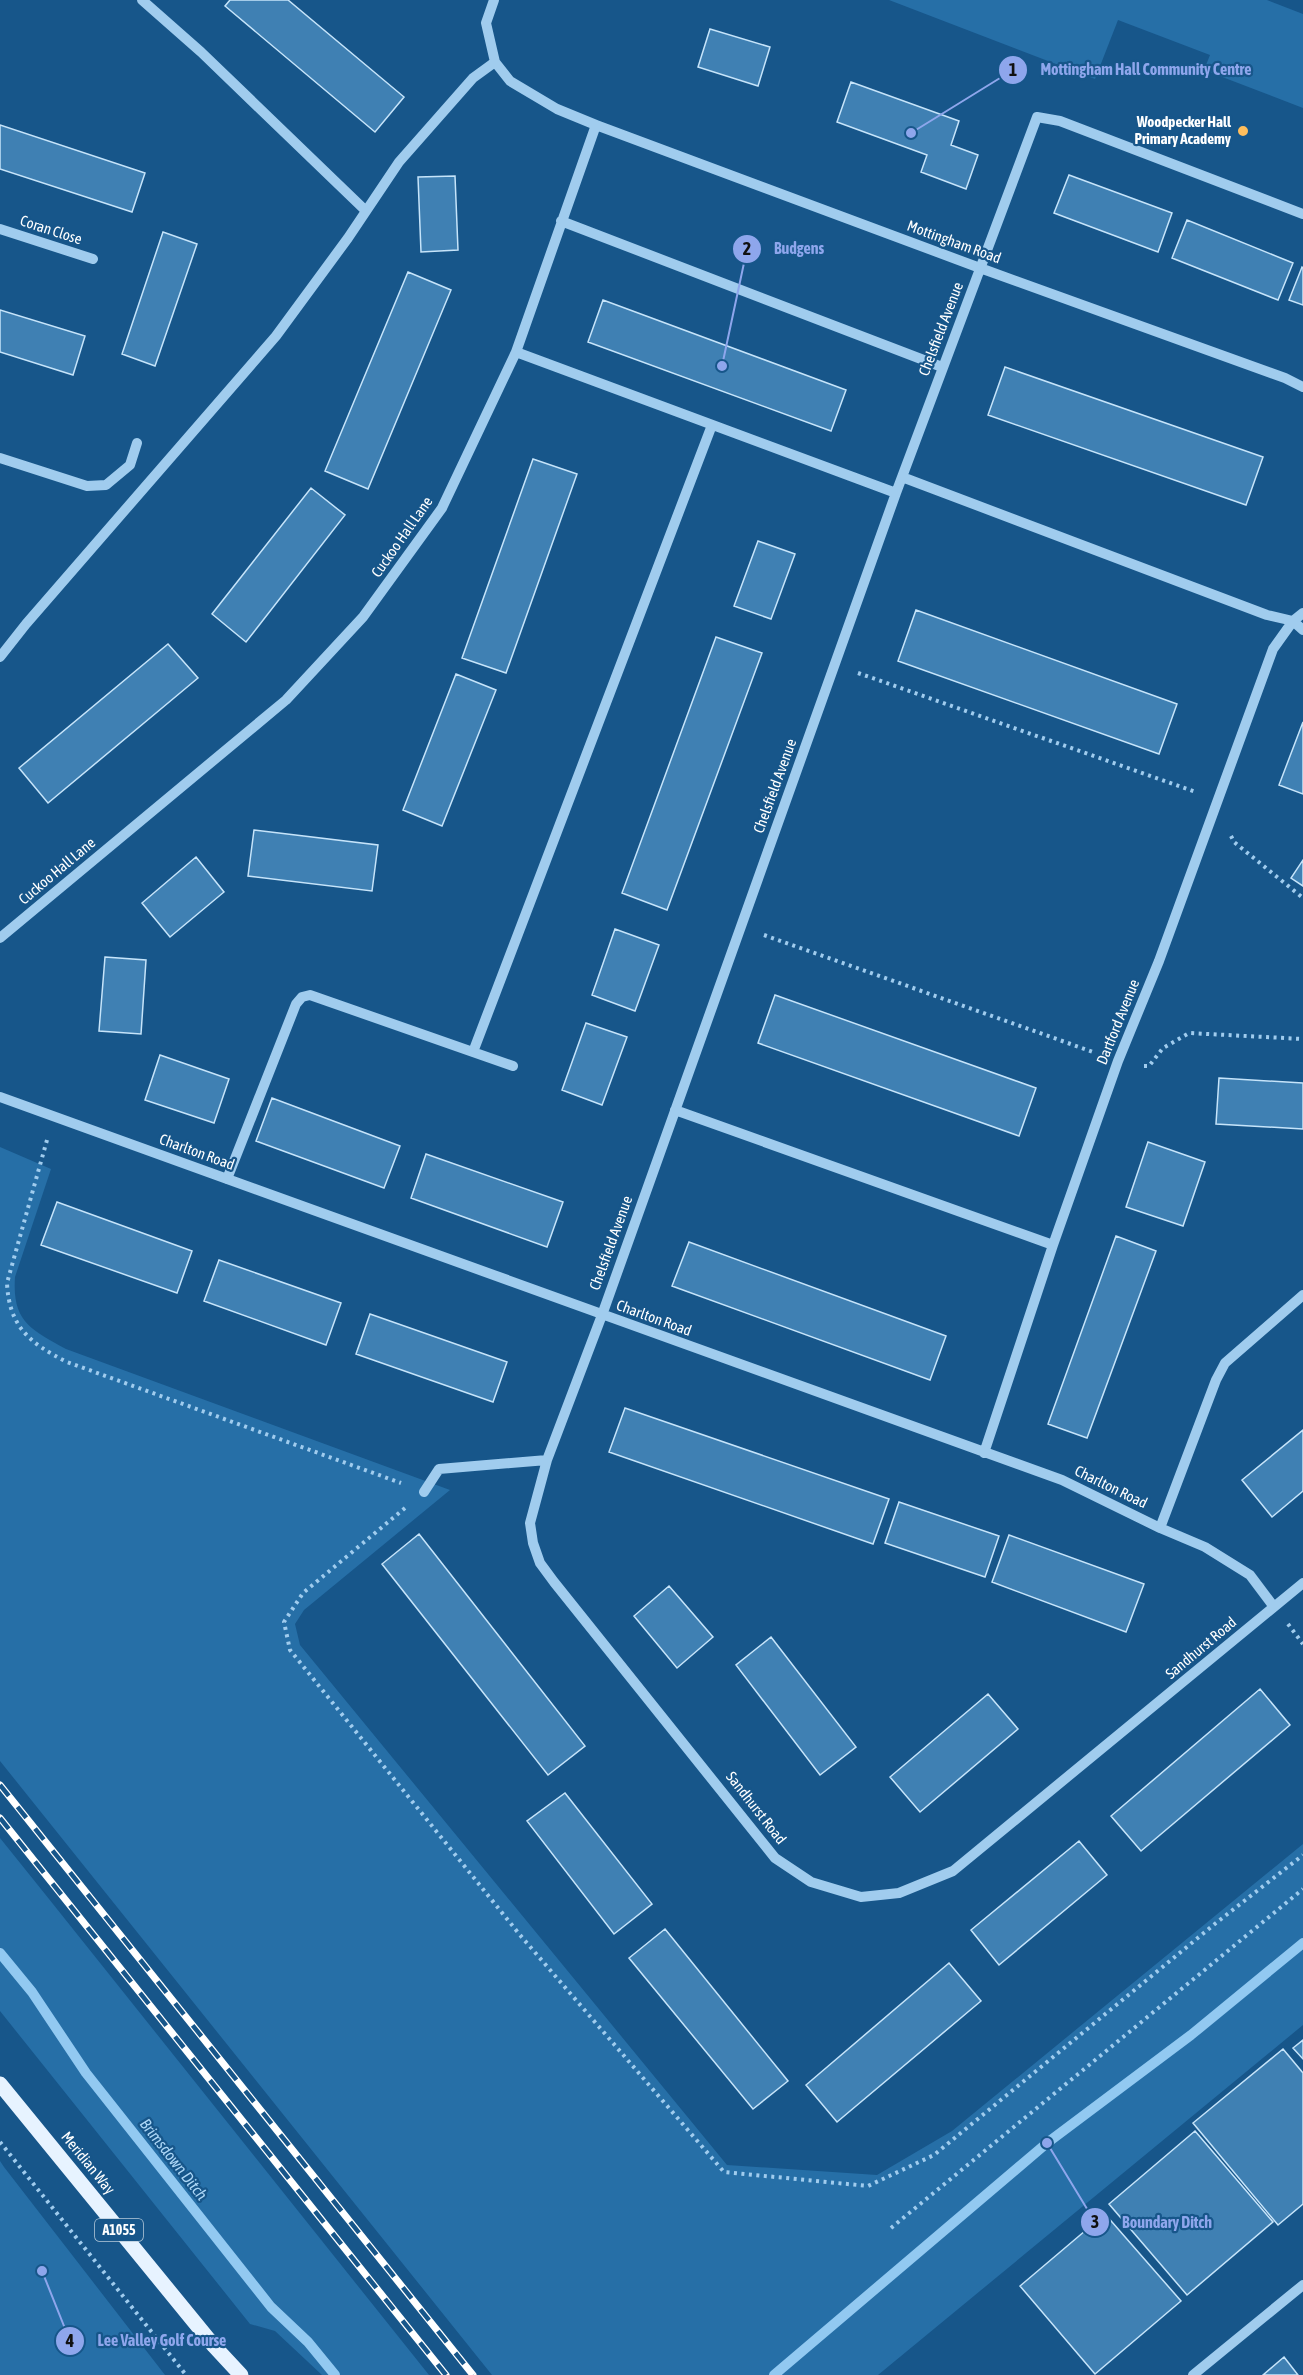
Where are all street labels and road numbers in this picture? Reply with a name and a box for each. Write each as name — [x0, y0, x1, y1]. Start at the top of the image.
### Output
street label: Coran Close — [18, 212, 84, 248]
street label: Mottingham Road — [905, 217, 1003, 266]
street label: Chelsfield Avenue — [915, 279, 966, 378]
street label: Cuckoo Hall Lane — [368, 493, 436, 580]
street label: Chelsfield Avenue — [750, 736, 800, 835]
street label: Cuckoo Hall Lane — [15, 834, 99, 908]
street label: Dartford Avenue — [1093, 977, 1142, 1067]
street label: Charlton Road — [157, 1130, 237, 1173]
street label: Chelsfield Avenue — [586, 1193, 636, 1292]
street label: Charlton Road — [614, 1296, 694, 1339]
street label: Charlton Road — [1072, 1462, 1150, 1511]
street label: Sandhurst Road — [1162, 1613, 1239, 1682]
street label: Sandhurst Road — [723, 1768, 790, 1847]
street label: Meridian Way — [58, 2128, 119, 2197]
road number: A1055 — [95, 2219, 143, 2241]

